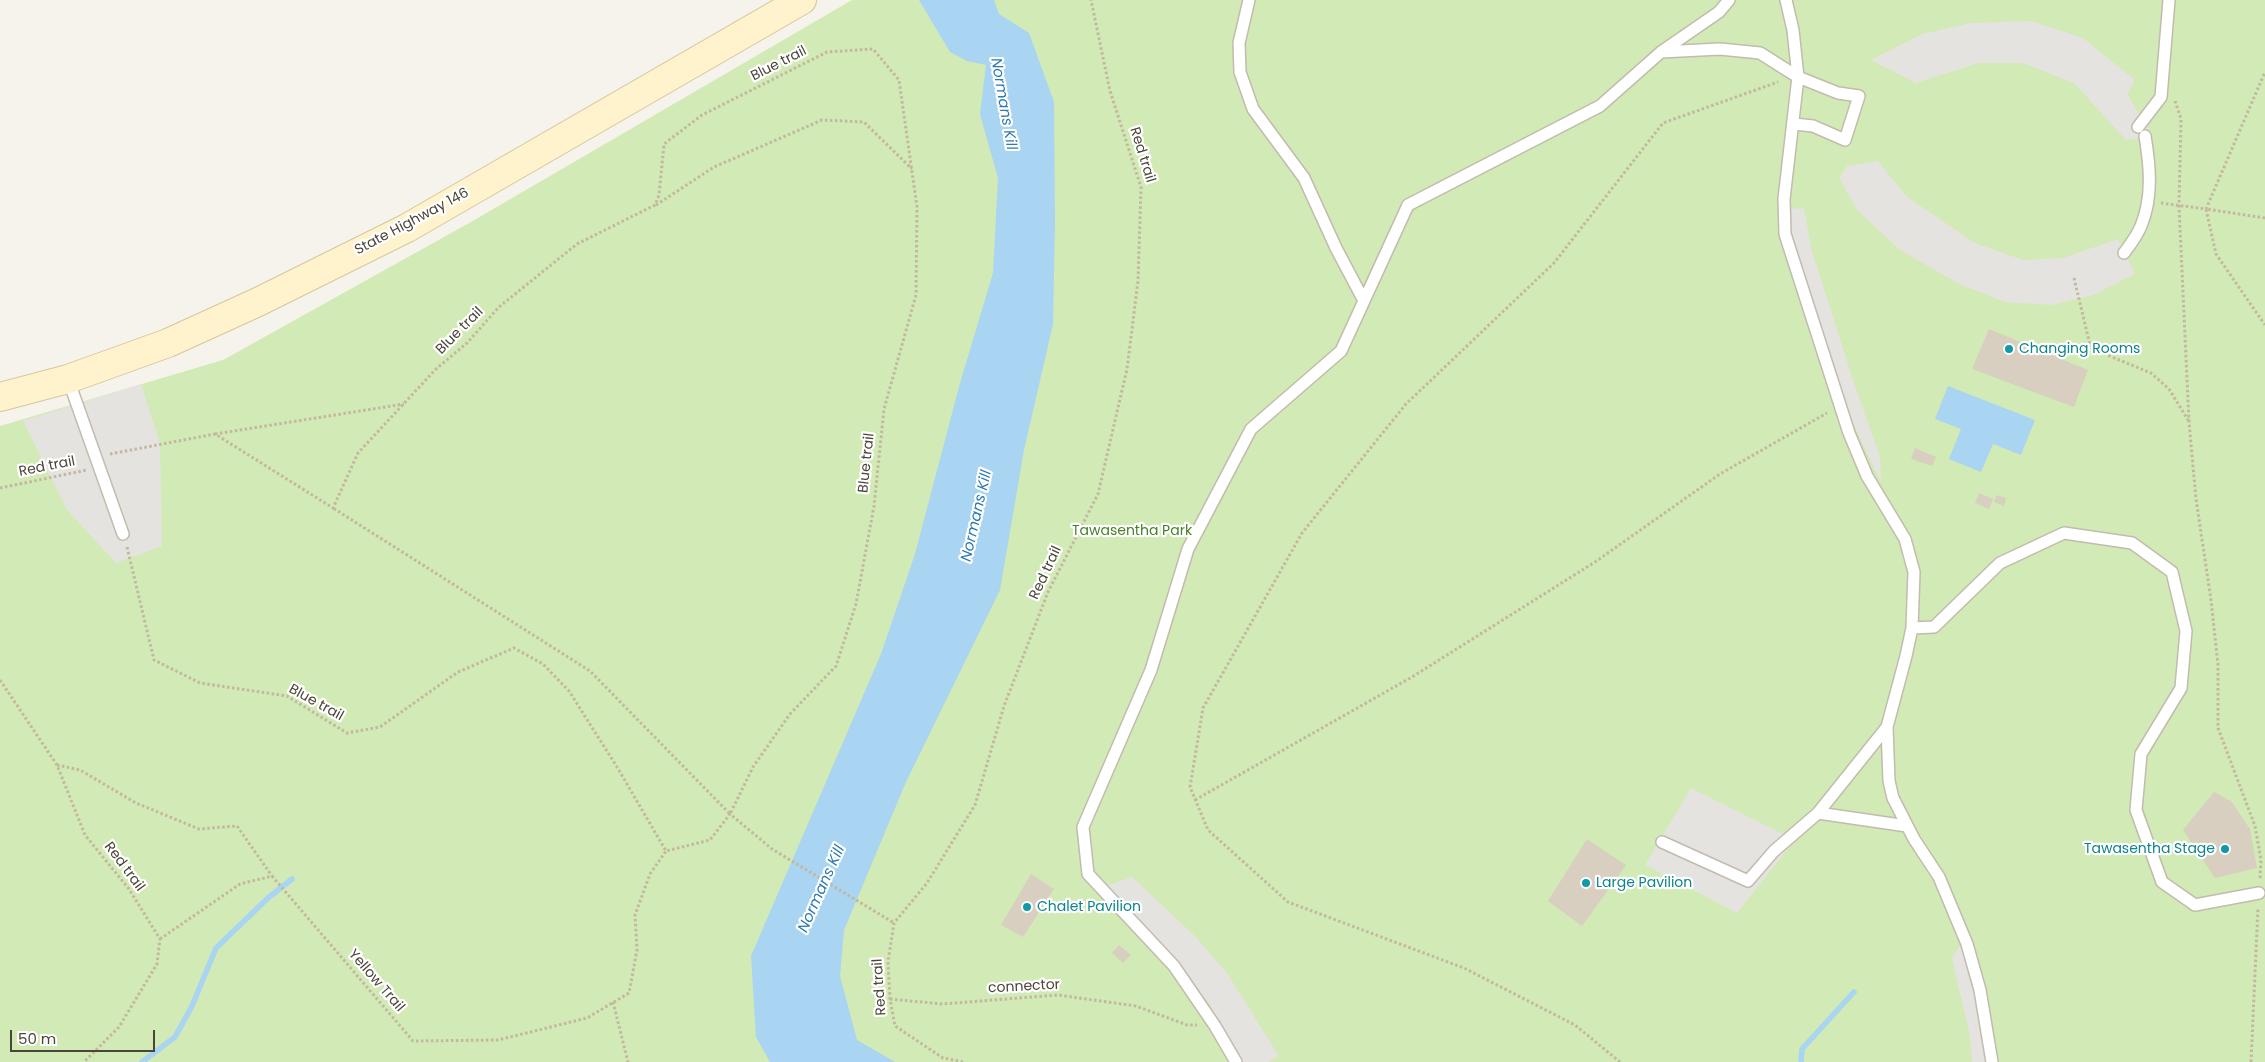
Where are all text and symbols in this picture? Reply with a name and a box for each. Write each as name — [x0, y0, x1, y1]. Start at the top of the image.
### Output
street label: Blue trail — [748, 43, 810, 85]
water label: Normans Kill — [986, 57, 1020, 151]
street label: Red trail — [1126, 125, 1158, 185]
street label: State Highway 146 — [352, 185, 472, 259]
street label: Blue trail — [433, 304, 487, 358]
place label: Changing Rooms — [2019, 341, 2140, 357]
marker: Changing Rooms — [2003, 343, 2015, 355]
street label: Blue trail — [856, 432, 878, 494]
street label: Red trail — [17, 453, 77, 481]
water label: Normans Kill — [958, 469, 996, 563]
park label: Tawasentha Park — [1072, 523, 1192, 539]
street label: Red trail — [1026, 544, 1066, 602]
street label: Blue trail — [286, 681, 346, 725]
street label: Red trail — [100, 839, 148, 895]
place label: Tawasentha Stage — [2084, 841, 2215, 857]
water label: Normans Kill — [795, 843, 849, 935]
marker: Tawasentha Stage — [2219, 843, 2231, 855]
place label: Large Pavilion — [1596, 875, 1692, 891]
marker: Large Pavilion — [1580, 877, 1592, 889]
place label: Chalet Pavilion — [1037, 899, 1141, 915]
marker: Chalet Pavilion — [1021, 901, 1033, 913]
street label: Yellow Trail — [344, 946, 408, 1016]
street label: Red trail — [870, 958, 890, 1016]
street label: connector — [988, 977, 1060, 997]
scale bar — [12, 1020, 158, 1052]
text: 50 m — [18, 1028, 56, 1049]

